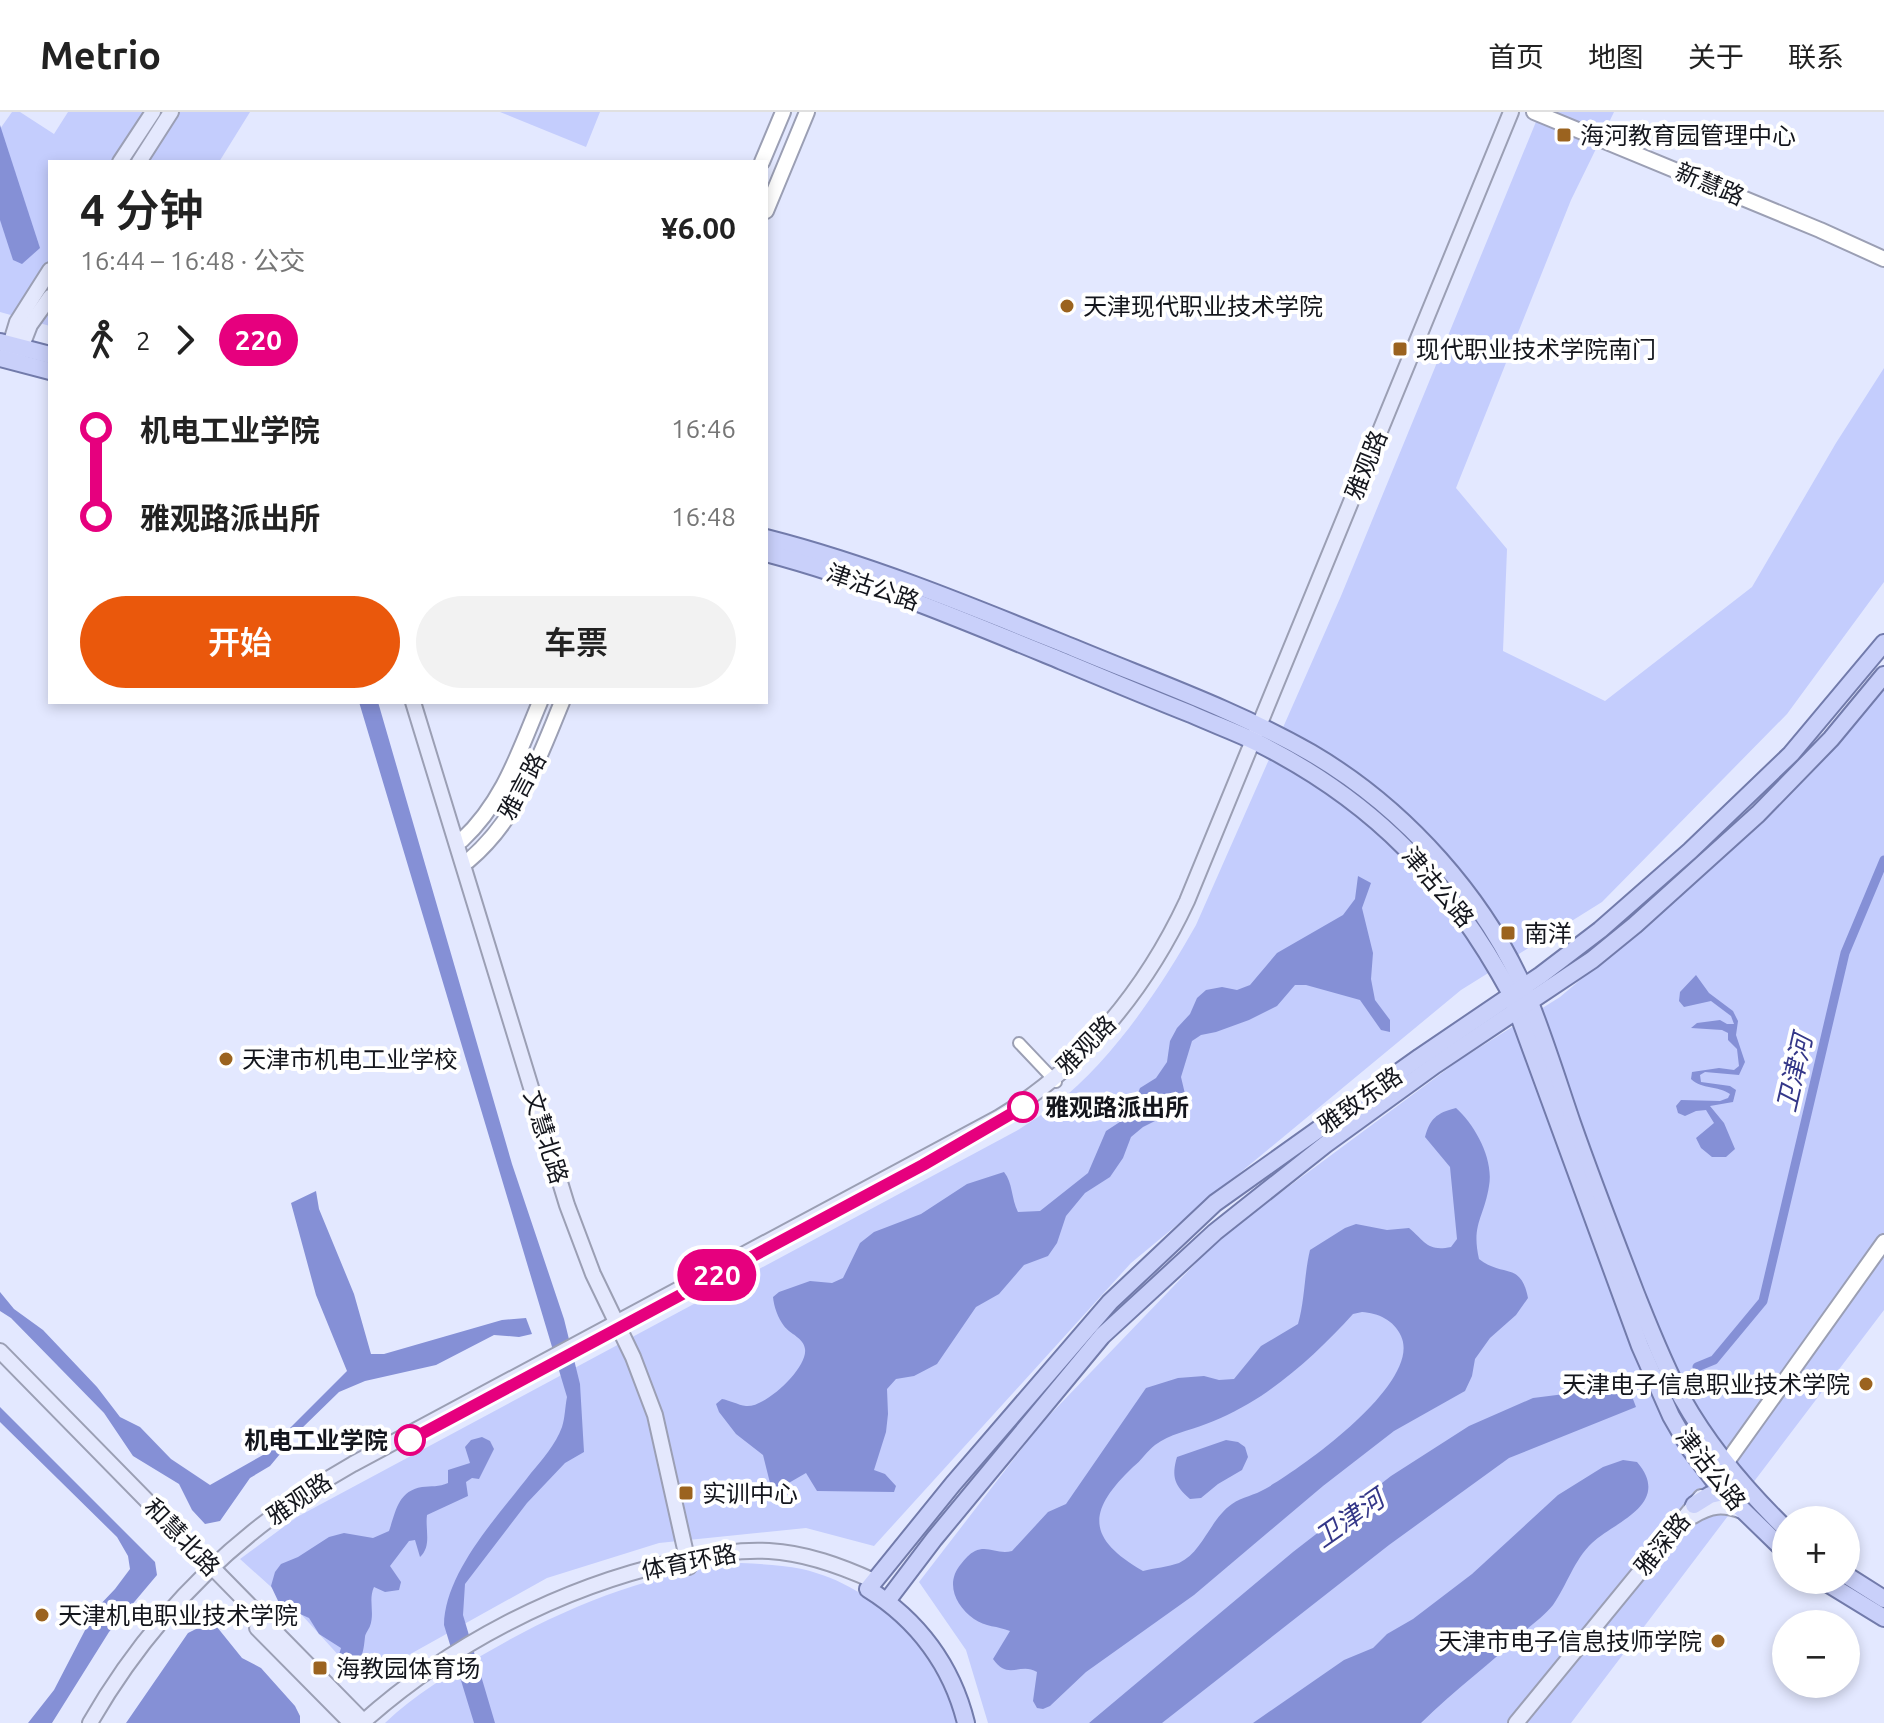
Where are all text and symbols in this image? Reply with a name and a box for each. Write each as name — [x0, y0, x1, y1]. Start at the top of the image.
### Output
text: Metrio — [40, 34, 161, 76]
text: 首页 — [1488, 41, 1544, 72]
text: 地图 — [1588, 41, 1644, 72]
text: 关于 — [1688, 41, 1744, 72]
text: 联系 — [1788, 41, 1844, 72]
place label: 海河教育园管理中心 — [1580, 122, 1796, 149]
marker: 海河教育园管理中心 — [1555, 126, 1573, 144]
street label: 新慧路 — [1672, 158, 1748, 210]
text: 4 分钟 — [80, 185, 203, 234]
text: ¥6.00 — [661, 211, 736, 245]
text: 16:44 – 16:48 · 公交 — [80, 246, 305, 275]
place label: 天津现代职业技术学院 — [1083, 293, 1323, 320]
marker: 天津现代职业技术学院 — [1058, 297, 1076, 315]
icon: walk — [80, 318, 124, 362]
icon: forward — [163, 318, 207, 362]
text: 220 — [235, 324, 282, 355]
text: 2 — [136, 326, 151, 355]
place label: 现代职业技术学院南门 — [1416, 336, 1656, 363]
marker: 现代职业技术学院南门 — [1391, 340, 1409, 358]
text: 机电工业学院 — [140, 413, 320, 447]
text: 16:46 — [671, 414, 736, 443]
street label: 雅观路 — [1340, 427, 1392, 503]
text: 雅观路派出所 — [140, 501, 320, 535]
text: 16:48 — [671, 502, 736, 531]
street label: 津沽公路 — [823, 559, 923, 615]
button: 开始 — [80, 596, 400, 688]
button: 车票 — [416, 596, 736, 688]
street label: 雅言路 — [493, 748, 551, 824]
street label: 津沽公路 — [1397, 842, 1479, 932]
place label: 南洋 — [1524, 920, 1572, 947]
marker: 南洋 — [1499, 924, 1517, 942]
street label: 雅观路 — [1051, 1010, 1121, 1080]
water label: 卫津河 — [1771, 1027, 1818, 1114]
place label: 天津市机电工业学校 — [242, 1046, 458, 1073]
marker: 天津市机电工业学校 — [217, 1050, 235, 1068]
street label: 雅致东路 — [1313, 1061, 1407, 1139]
street label: 文慧北路 — [519, 1087, 573, 1187]
marker: 雅观路派出所 — [1008, 1092, 1038, 1122]
place label: 雅观路派出所 — [1045, 1094, 1189, 1121]
line badge: 220 — [671, 1249, 763, 1301]
text: 220 — [693, 1259, 741, 1290]
place label: 天津电子信息职业技术学院 — [1562, 1371, 1850, 1398]
marker: 天津电子信息职业技术学院 — [1857, 1375, 1875, 1393]
street label: 津沽公路 — [1671, 1423, 1751, 1515]
marker: 机电工业学院 — [395, 1425, 425, 1455]
place label: 机电工业学院 — [244, 1427, 388, 1454]
street label: 雅观路 — [262, 1468, 336, 1530]
place label: 实训中心 — [702, 1480, 798, 1507]
water label: 卫津河 — [1309, 1481, 1393, 1552]
marker: 实训中心 — [677, 1484, 695, 1502]
street label: 和慧北路 — [139, 1493, 225, 1581]
map controls — [1772, 1506, 1860, 1698]
button: + — [1772, 1506, 1860, 1594]
street label: 雅深路 — [1629, 1508, 1695, 1580]
street label: 体育环路 — [639, 1540, 739, 1584]
place label: 天津机电职业技术学院 — [58, 1602, 298, 1629]
marker: 天津机电职业技术学院 — [33, 1606, 51, 1624]
button: − — [1772, 1610, 1860, 1698]
place label: 天津市电子信息技师学院 — [1438, 1628, 1702, 1655]
marker: 天津市电子信息技师学院 — [1709, 1632, 1727, 1650]
place label: 海教园体育场 — [336, 1655, 480, 1682]
marker: 海教园体育场 — [311, 1659, 329, 1677]

